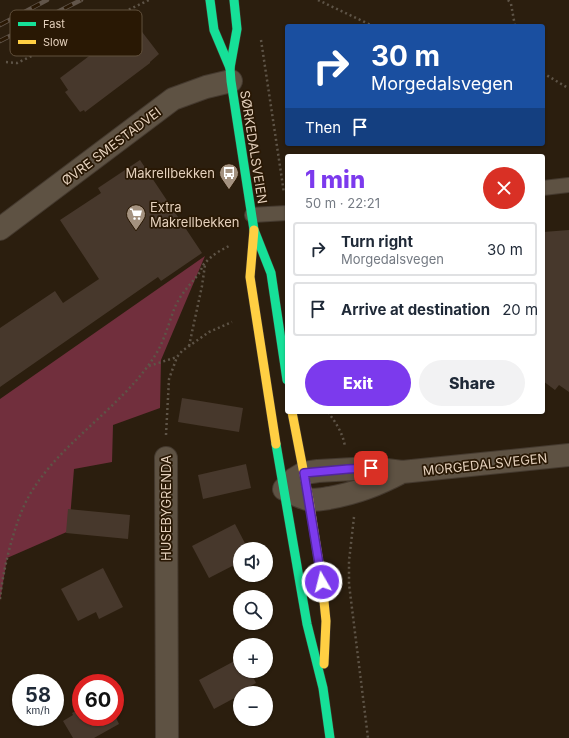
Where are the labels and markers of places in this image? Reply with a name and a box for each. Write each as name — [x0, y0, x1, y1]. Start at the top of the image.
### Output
bus stop icon: Makrellbekken — [218, 162, 240, 190]
place label: Makrellbekken — [125, 165, 215, 181]
place label: Extra Makrellbekken — [150, 199, 240, 230]
supermarket icon: Extra Makrellbekken — [125, 203, 147, 231]
pin — [354, 451, 388, 485]

